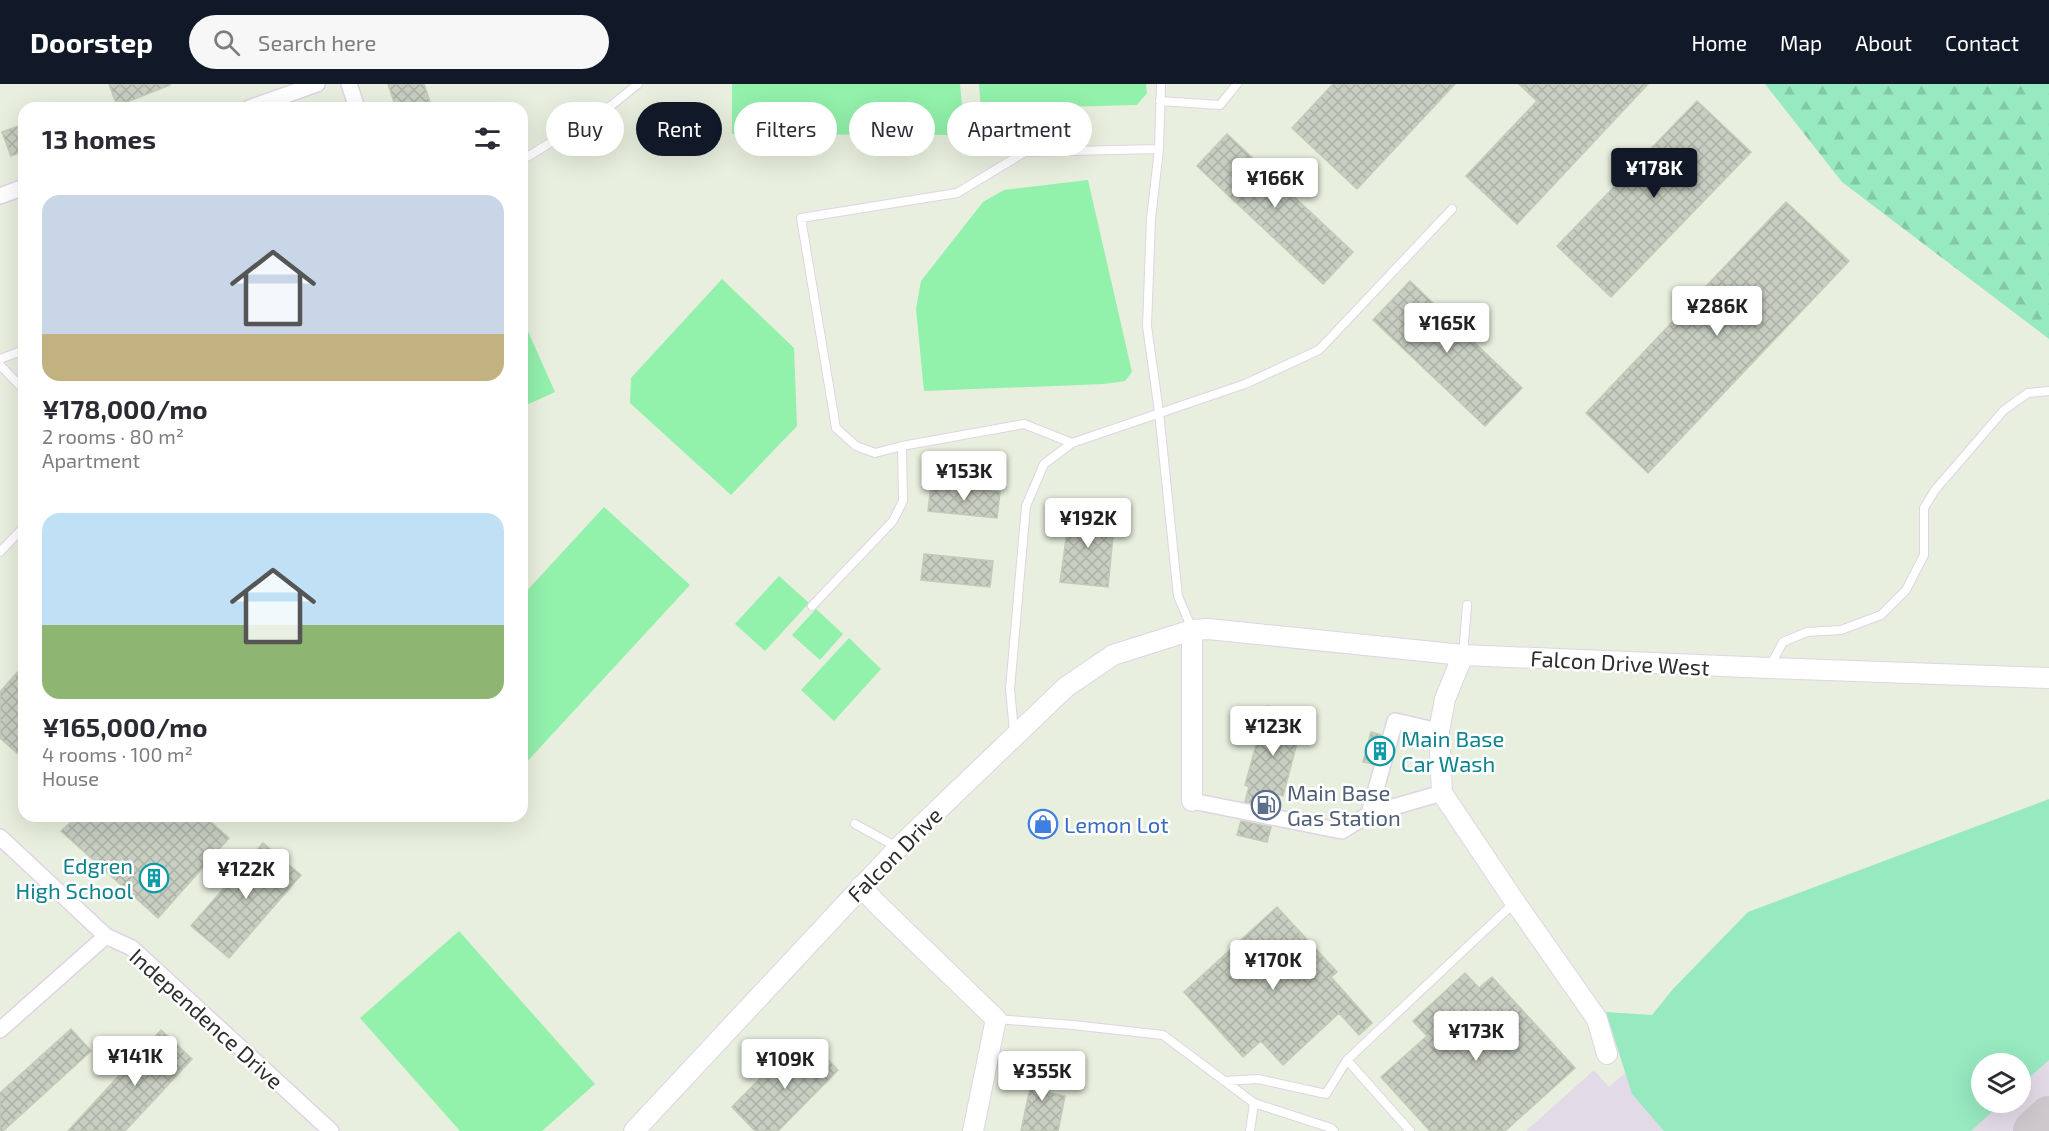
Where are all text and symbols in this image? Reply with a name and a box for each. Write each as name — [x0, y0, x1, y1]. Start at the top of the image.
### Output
search box — [189, 15, 609, 69]
text: Doorstep — [30, 25, 153, 59]
icon: search — [210, 26, 243, 59]
text: Search here — [258, 29, 376, 55]
text: Home — [1691, 30, 1747, 55]
text: Map — [1780, 30, 1822, 55]
text: About — [1855, 30, 1912, 55]
text: Contact — [1945, 30, 2019, 55]
chip: Buy — [546, 102, 624, 156]
chip: Rent — [636, 102, 722, 156]
chip: Filters — [734, 102, 837, 156]
chip: New — [849, 102, 935, 156]
chip: Apartment — [947, 102, 1092, 156]
icon: filters — [471, 122, 504, 155]
text: 13 homes — [42, 123, 156, 154]
pin: ¥178K — [1612, 148, 1696, 199]
text: ¥178K — [1625, 155, 1683, 179]
pin: ¥166K — [1233, 158, 1317, 209]
text: ¥166K — [1246, 165, 1304, 189]
icon: home — [219, 234, 327, 342]
pin: ¥286K — [1675, 286, 1759, 337]
text: ¥286K — [1686, 293, 1748, 317]
pin: ¥165K — [1405, 303, 1489, 354]
text: ¥165K — [1418, 310, 1476, 334]
text: ¥178,000/mo — [42, 393, 208, 424]
text: 2 rooms · 80 m² — [42, 424, 184, 448]
text: Apartment — [42, 448, 140, 472]
pin: ¥153K — [922, 451, 1006, 502]
text: ¥153K — [936, 458, 992, 482]
pin: ¥192K — [1046, 498, 1130, 549]
text: ¥192K — [1059, 505, 1117, 529]
icon: home — [219, 552, 327, 660]
street label: Falcon Drive West — [1530, 644, 1710, 680]
pin: ¥123K — [1231, 706, 1315, 757]
text: ¥165,000/mo — [42, 711, 207, 742]
text: ¥123K — [1244, 713, 1302, 737]
place label: Main Base Car Wash — [1401, 725, 1504, 776]
building icon: Main Base Car Wash — [1364, 735, 1396, 767]
text: 4 rooms · 100 m² — [42, 742, 193, 766]
text: House — [42, 766, 99, 790]
place label: Main Base Gas Station — [1287, 779, 1401, 830]
fuel station icon: Main Base Gas Station — [1250, 789, 1282, 821]
street label: Falcon Drive — [841, 801, 947, 907]
shop icon: Lemon Lot — [1027, 808, 1059, 840]
place label: Lemon Lot — [1064, 811, 1169, 837]
pin: ¥122K — [204, 849, 288, 900]
place label: Edgren High School — [15, 852, 133, 903]
text: ¥122K — [217, 856, 275, 880]
building icon: Edgren High School — [138, 862, 170, 894]
pin: ¥170K — [1231, 940, 1315, 991]
street label: Independence Drive — [125, 942, 289, 1094]
text: ¥170K — [1244, 947, 1302, 971]
pin: ¥173K — [1434, 1011, 1518, 1062]
text: ¥173K — [1448, 1018, 1504, 1042]
pin: ¥141K — [93, 1036, 177, 1087]
pin: ¥109K — [743, 1039, 827, 1090]
text: ¥141K — [107, 1043, 163, 1067]
text: ¥109K — [755, 1046, 815, 1070]
pin: ¥355K — [1000, 1051, 1084, 1102]
map controls — [1971, 1053, 2031, 1113]
button: layers — [1971, 1053, 2031, 1113]
text: ¥355K — [1012, 1058, 1072, 1082]

